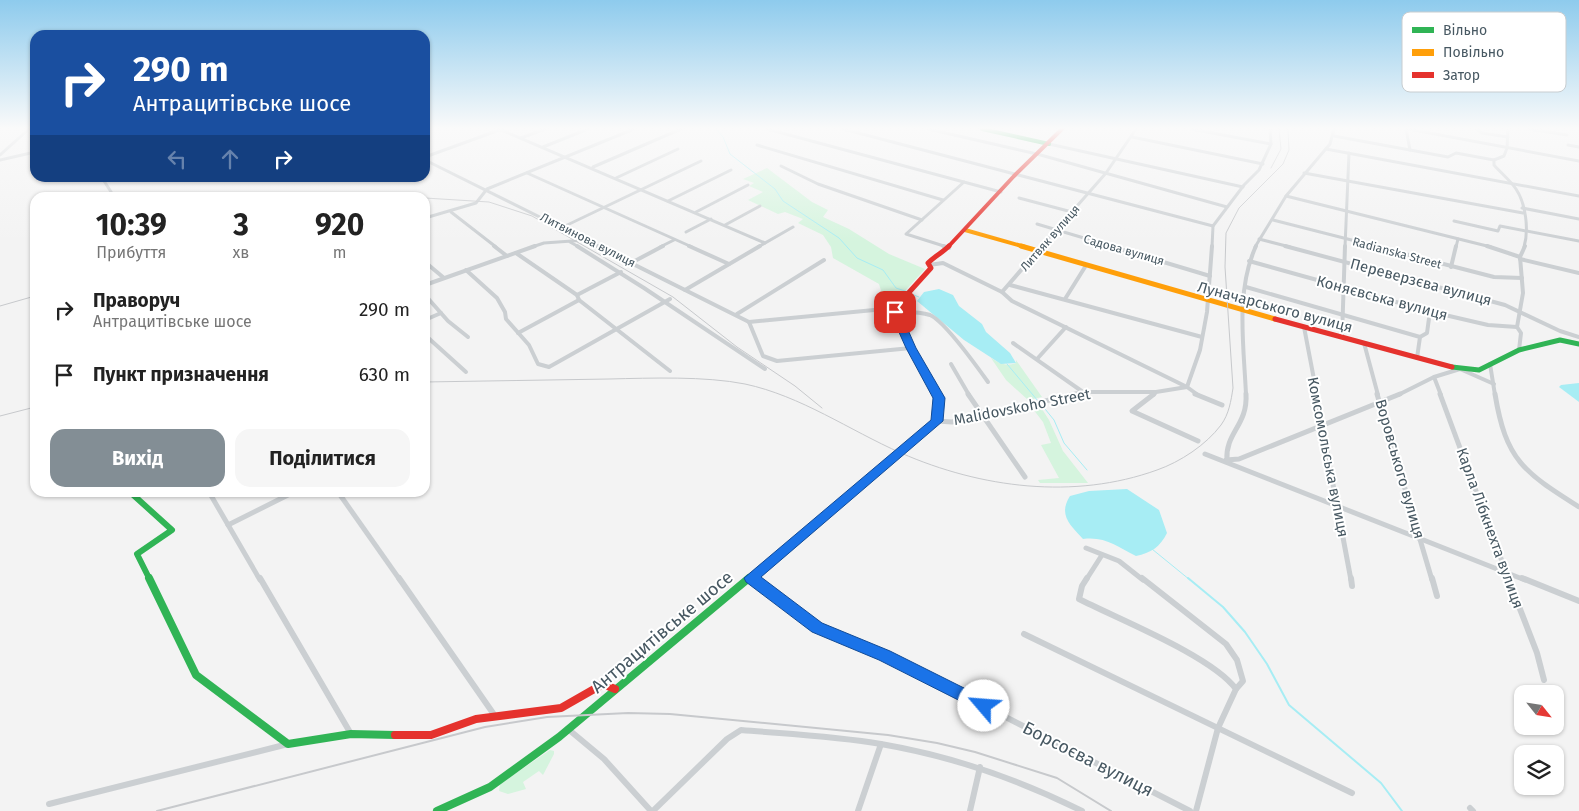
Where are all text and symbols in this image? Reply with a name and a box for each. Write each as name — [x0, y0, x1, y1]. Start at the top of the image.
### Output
legend — [1402, 12, 1566, 92]
text: Вільно — [1443, 22, 1487, 39]
text: Повільно — [1443, 44, 1504, 61]
text: 290 m — [133, 48, 229, 90]
icon: right — [50, 50, 115, 115]
text: Затор — [1443, 67, 1480, 84]
text: Антрацитівське шосе — [133, 90, 351, 117]
icon: left — [163, 145, 191, 173]
icon: ahead — [216, 145, 244, 173]
icon: right — [269, 145, 297, 173]
street label: Литвяк вулиця — [1017, 202, 1083, 274]
text: 10:39 — [96, 207, 167, 243]
text: 3 — [233, 207, 249, 243]
text: 920 — [315, 207, 364, 243]
street label: Литвинова вулиця — [538, 210, 638, 270]
street label: Садова вулиця — [1082, 232, 1166, 268]
street label: Radianska Street — [1351, 234, 1444, 272]
text: Прибуття — [96, 243, 166, 262]
text: хв — [233, 243, 249, 262]
text: m — [333, 243, 347, 262]
street label: Переверзєва вулиця — [1348, 254, 1494, 310]
street label: Коняєвська вулиця — [1315, 272, 1449, 324]
street label: Луначарського вулиця — [1195, 278, 1355, 336]
text: Праворуч — [93, 289, 180, 312]
pin — [874, 291, 916, 333]
icon: right — [50, 296, 78, 324]
text: 290 m — [359, 298, 410, 321]
icon: arrive — [881, 298, 909, 326]
text: Антрацитівське шосе — [93, 312, 252, 331]
icon: arrive — [50, 361, 78, 389]
text: Пункт призначення — [93, 363, 269, 386]
text: 630 m — [359, 363, 410, 386]
street label: Комсомольська вулиця — [1304, 375, 1352, 539]
street label: Malidovskoho Street — [952, 385, 1092, 429]
street label: Воровського вулиця — [1371, 397, 1429, 541]
button: Вихід — [50, 429, 225, 487]
button: Поділитися — [235, 429, 410, 487]
street label: Карла Лібкнехта вулиця — [1453, 445, 1527, 611]
street label: Антрацитівське шосе — [587, 566, 737, 698]
position arrow — [957, 679, 1009, 731]
north arrow — [1514, 685, 1564, 735]
map controls — [1514, 685, 1564, 795]
street label: Борсоєва вулиця — [1019, 717, 1157, 801]
button: layers — [1514, 745, 1564, 795]

